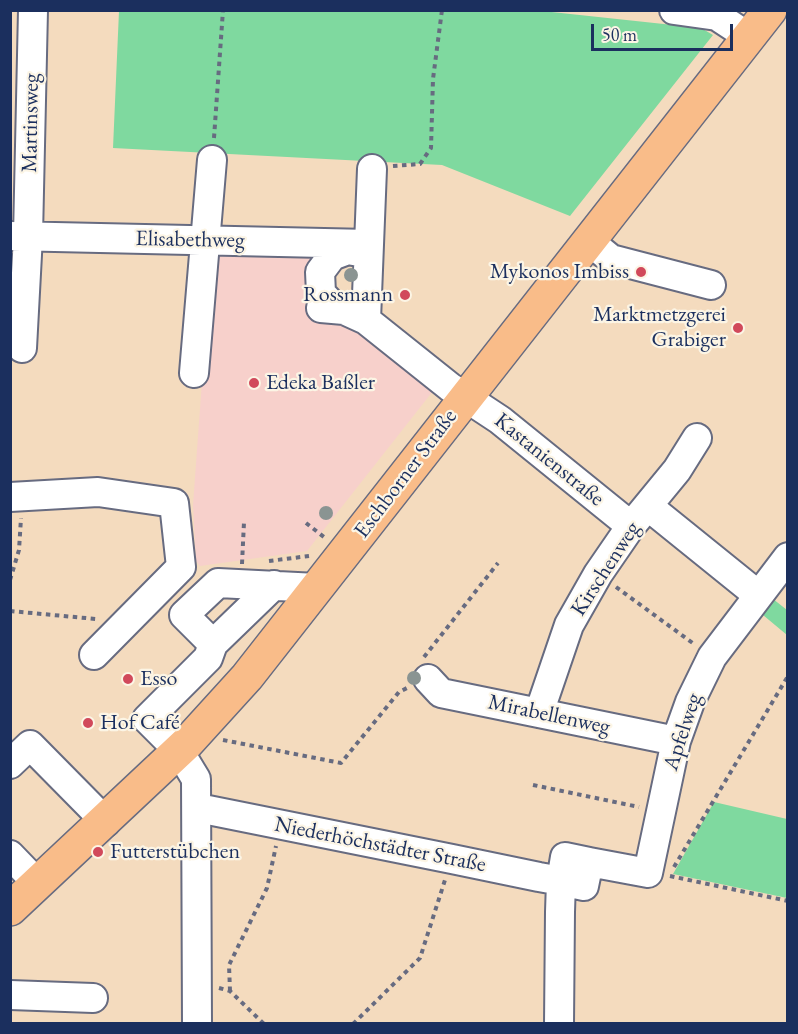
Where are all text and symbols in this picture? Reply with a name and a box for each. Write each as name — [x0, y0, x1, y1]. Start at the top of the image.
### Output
scale bar — [594, 12, 736, 50]
text: 50 m — [602, 23, 637, 46]
street label: Martinsweg — [17, 73, 45, 173]
street label: Elisabethweg — [135, 226, 245, 254]
place label: Mykonos Imbiss — [490, 259, 629, 285]
marker: Mykonos Imbiss — [634, 265, 648, 279]
place label: Rossmann — [303, 282, 393, 308]
marker: Rossmann — [398, 288, 412, 302]
place label: Marktmetzgerei Grabiger — [593, 302, 726, 354]
marker: Marktmetzgerei Grabiger — [731, 321, 745, 335]
place label: Edeka Baßler — [266, 370, 375, 396]
marker: Edeka Baßler — [247, 376, 261, 390]
street label: Eschborner Straße — [349, 404, 463, 544]
street label: Kastanienstraße — [489, 408, 609, 512]
street label: Kirschenweg — [566, 517, 646, 621]
place label: Esso — [140, 666, 178, 692]
marker: Esso — [121, 672, 135, 686]
street label: Mirabellenweg — [486, 689, 612, 741]
street label: Apfelweg — [658, 690, 708, 774]
place label: Hof Café — [100, 710, 180, 736]
marker: Hof Café — [81, 716, 95, 730]
street label: Niederhöchstädter Straße — [272, 812, 488, 878]
place label: Futterstübchen — [110, 839, 240, 865]
marker: Futterstübchen — [91, 845, 105, 859]

